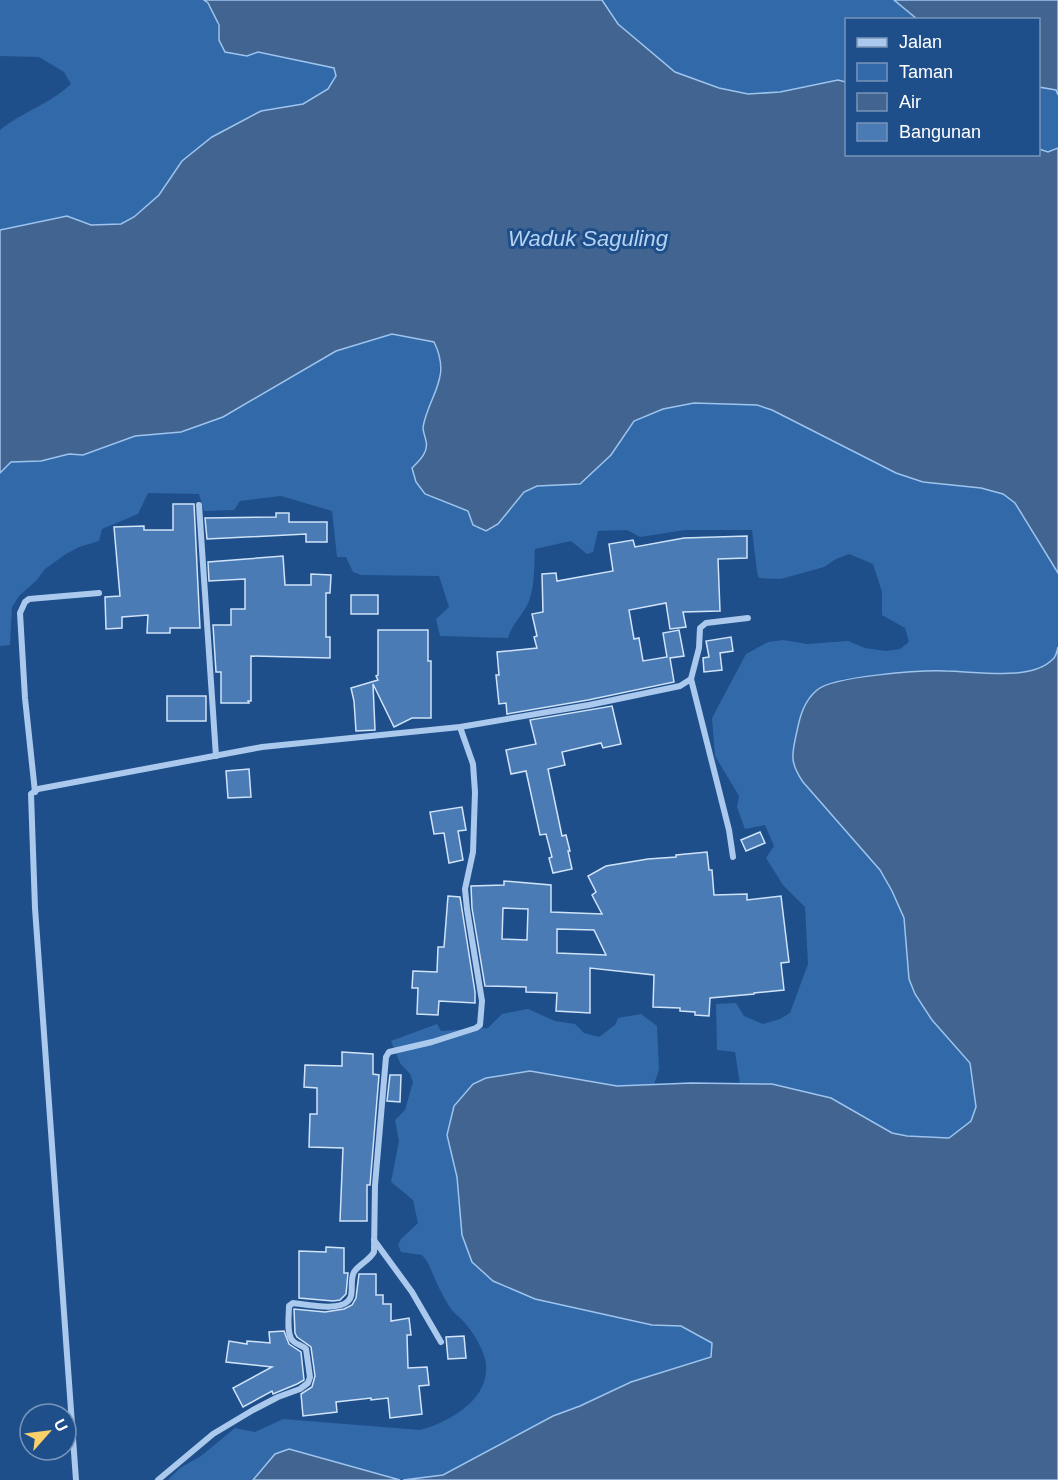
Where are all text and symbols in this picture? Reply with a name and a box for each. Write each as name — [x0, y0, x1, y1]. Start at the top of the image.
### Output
legend — [845, 18, 1040, 156]
text: Jalan — [899, 32, 942, 52]
text: Taman — [899, 62, 953, 82]
text: Air — [899, 92, 921, 112]
text: Bangunan — [899, 122, 981, 142]
water label: Waduk Saguling — [508, 226, 669, 251]
north arrow — [18, 1402, 78, 1462]
text: U — [51, 1416, 71, 1434]

